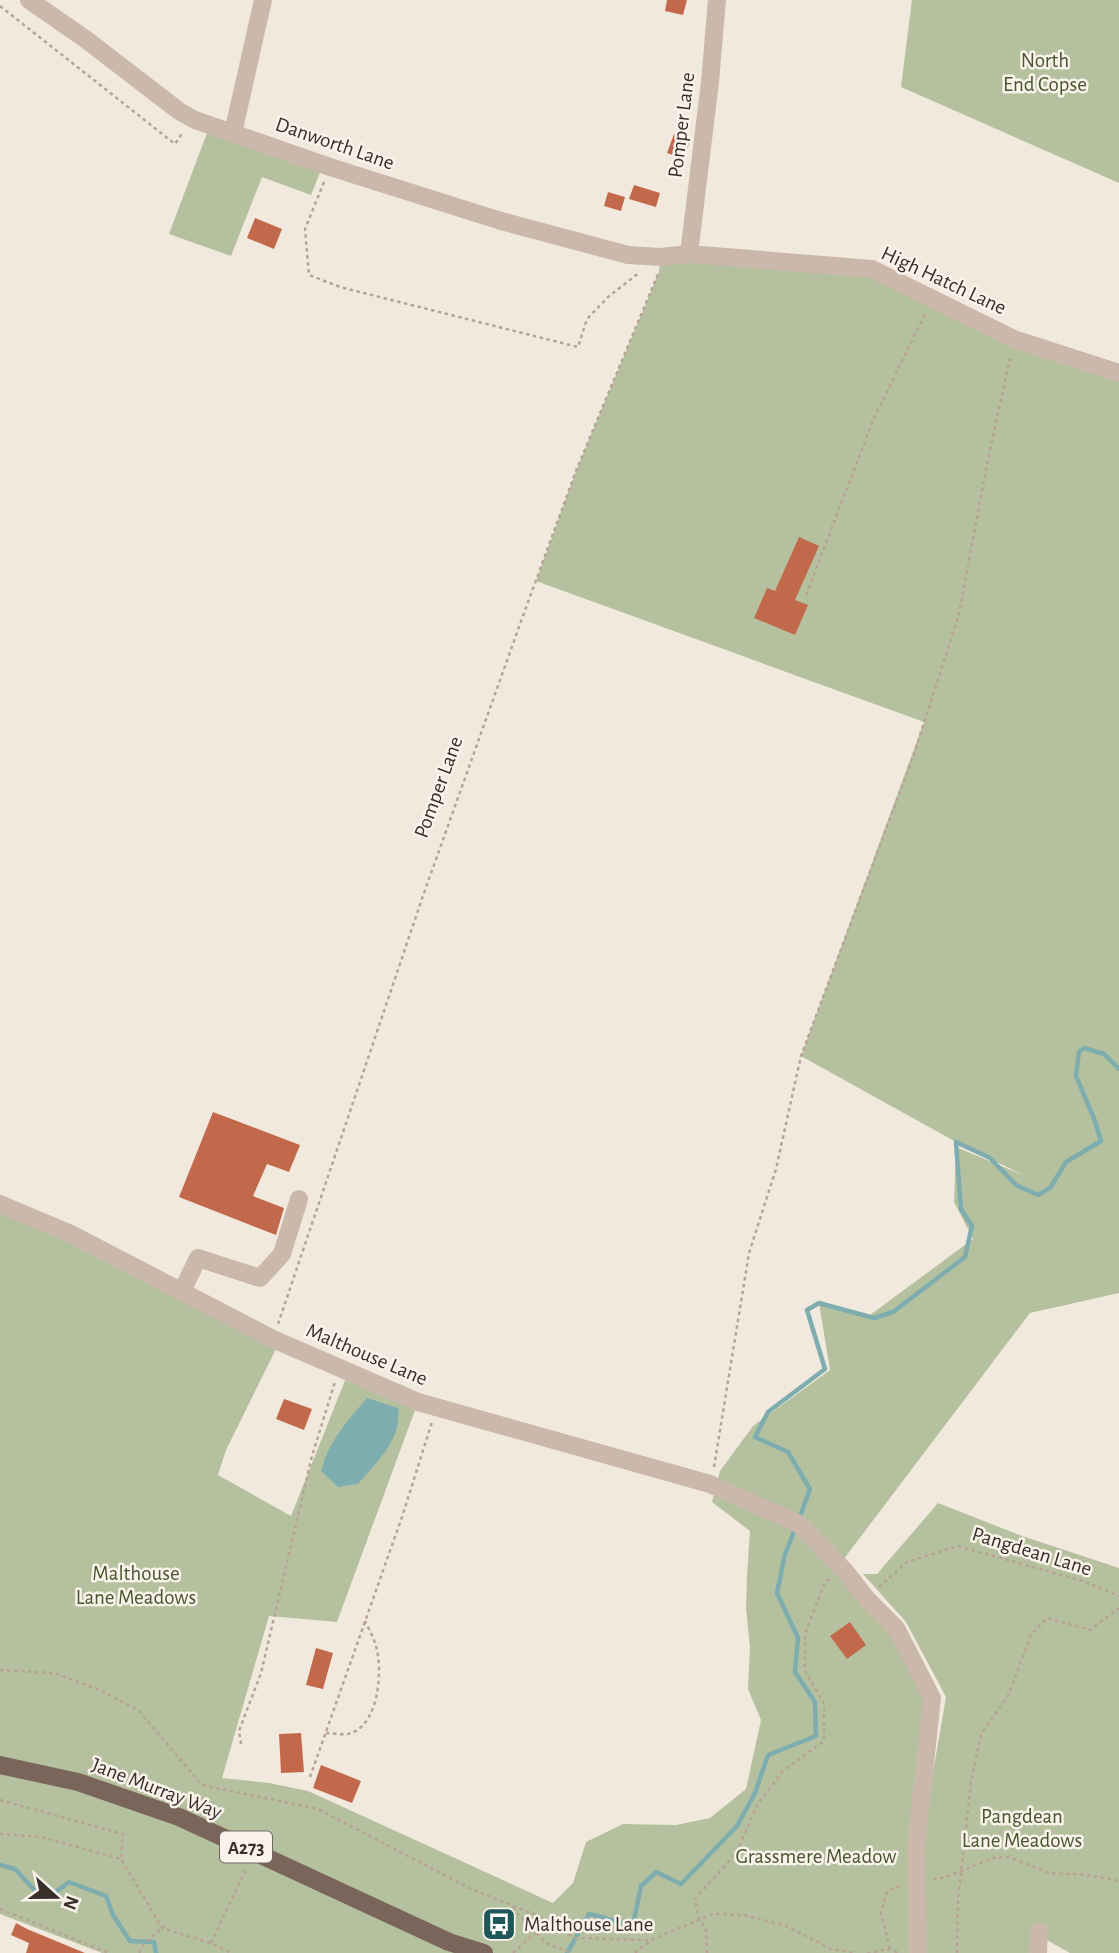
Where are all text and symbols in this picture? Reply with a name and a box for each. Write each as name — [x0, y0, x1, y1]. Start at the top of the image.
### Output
park label: North End Copse — [1003, 50, 1087, 95]
street label: Pomper Lane — [665, 71, 698, 179]
street label: Danworth Lane — [273, 113, 397, 174]
street label: High Hatch Lane — [878, 242, 1010, 319]
street label: Pomper Lane — [410, 734, 467, 841]
street label: Malthouse Lane — [303, 1319, 431, 1389]
street label: Pangdean Lane — [969, 1523, 1094, 1580]
park label: Malthouse Lane Meadows — [76, 1563, 196, 1608]
street label: Jane Murray Way — [89, 1754, 225, 1823]
park label: Pangdean Lane Meadows — [962, 1806, 1082, 1851]
road number: A273 — [220, 1831, 272, 1862]
park label: Grassmere Meadow — [736, 1846, 896, 1867]
north arrow — [21, 1862, 91, 1932]
text: N — [59, 1893, 82, 1912]
bus stop icon: Malthouse Lane — [480, 1905, 518, 1943]
place label: Malthouse Lane — [524, 1914, 654, 1935]

